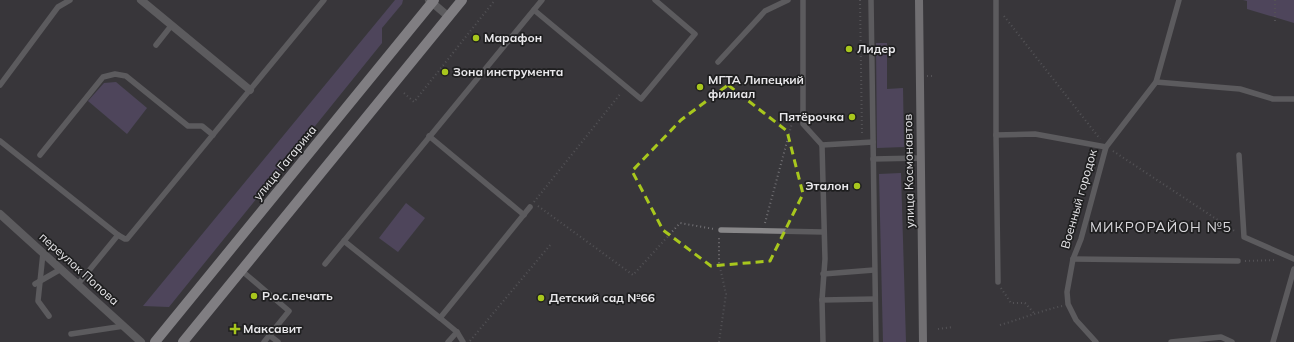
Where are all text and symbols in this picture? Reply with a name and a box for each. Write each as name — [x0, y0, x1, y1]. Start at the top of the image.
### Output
place label: Марафон — [484, 30, 542, 45]
marker: Марафон — [471, 33, 481, 43]
place label: Лидер — [857, 41, 896, 56]
marker: Лидер — [844, 44, 854, 54]
place label: Зона инструмента — [453, 64, 563, 79]
marker: Зона инструмента — [440, 67, 450, 77]
place label: МГТА Липецкий филиал — [708, 72, 804, 101]
marker: МГТА Липецкий филиал — [695, 82, 705, 92]
place label: Пятёрочка — [779, 109, 844, 124]
marker: Пятёрочка — [847, 112, 857, 122]
street label: улица Космонавтов — [900, 113, 917, 228]
street label: улица Гагарина — [250, 122, 319, 203]
street label: Военный городок — [1057, 147, 1100, 250]
place label: Эталон — [805, 178, 849, 193]
marker: Эталон — [852, 181, 862, 191]
district label: МИКРОРАЙОН №5 — [1090, 218, 1232, 236]
street label: переулок Попова — [37, 229, 122, 308]
place label: Р.о.с.печать — [262, 288, 333, 303]
place label: Детский сад №66 — [549, 290, 655, 305]
marker: Р.о.с.печать — [249, 291, 259, 301]
marker: Детский сад №66 — [536, 293, 546, 303]
place label: Максавит — [243, 321, 302, 336]
marker: Максавит — [230, 324, 240, 334]

